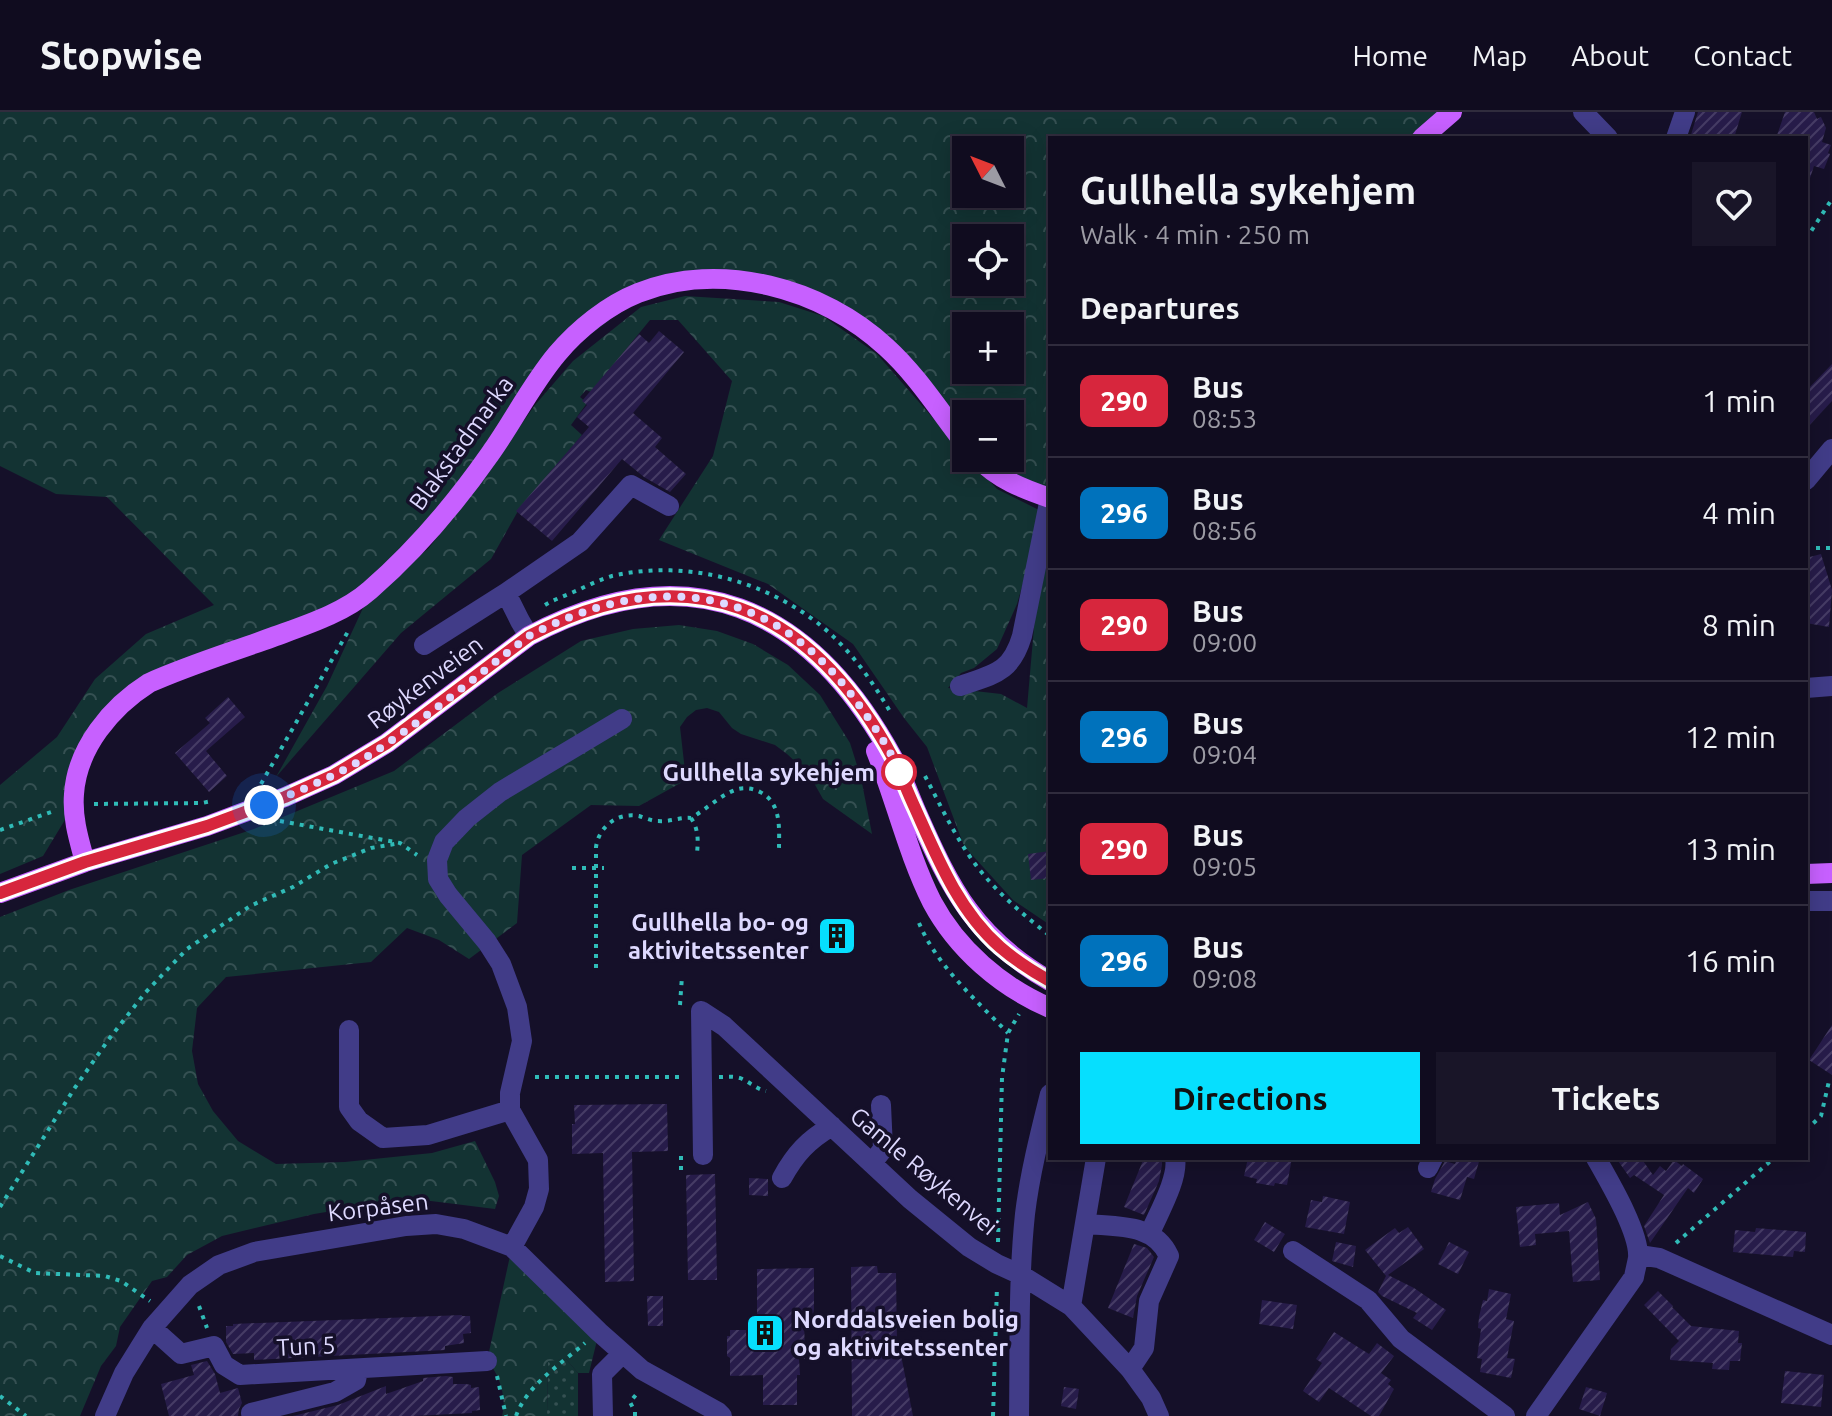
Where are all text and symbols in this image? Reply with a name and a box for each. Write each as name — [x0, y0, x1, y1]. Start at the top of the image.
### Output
text: Stopwise — [40, 34, 203, 76]
text: Home — [1353, 40, 1428, 71]
text: Map — [1472, 40, 1527, 71]
text: About — [1571, 40, 1649, 71]
text: Contact — [1693, 40, 1792, 71]
north arrow — [952, 136, 1024, 208]
map controls — [952, 136, 1024, 472]
button: heart — [1692, 162, 1776, 246]
text: Gullhella sykehjem — [1080, 169, 1416, 211]
text: Walk · 4 min · 250 m — [1080, 220, 1310, 249]
button: locate — [952, 224, 1024, 296]
text: Departures — [1080, 291, 1240, 325]
button: + — [952, 312, 1024, 384]
text: Bus — [1192, 370, 1244, 404]
street label: Blakstadmarka — [403, 371, 519, 515]
text: 1 min — [1702, 384, 1776, 418]
text: 290 — [1100, 385, 1148, 416]
button: − — [952, 400, 1024, 472]
text: 08:53 — [1192, 404, 1257, 433]
text: Bus — [1192, 482, 1244, 516]
text: 4 min — [1702, 496, 1776, 530]
text: 296 — [1100, 497, 1148, 528]
text: 08:56 — [1192, 516, 1257, 545]
text: Bus — [1192, 594, 1244, 628]
text: 8 min — [1702, 608, 1776, 642]
text: 290 — [1100, 609, 1148, 640]
text: 09:00 — [1192, 628, 1257, 657]
street label: Røykenveien — [362, 630, 488, 734]
text: Bus — [1192, 706, 1244, 740]
text: 12 min — [1685, 720, 1776, 754]
text: 296 — [1100, 721, 1148, 752]
text: 09:04 — [1192, 740, 1257, 769]
marker: Gullhella sykehjem — [882, 755, 916, 789]
place label: Gullhella sykehjem — [663, 759, 875, 786]
your location — [244, 785, 284, 825]
text: Bus — [1192, 818, 1244, 852]
text: 13 min — [1685, 832, 1776, 866]
text: 290 — [1100, 833, 1148, 864]
text: 09:05 — [1192, 852, 1257, 881]
place label: Gullhella bo- og aktivitetssenter — [628, 909, 809, 964]
building icon: Gullhella bo- og aktivitetssenter — [816, 915, 858, 957]
text: Bus — [1192, 930, 1244, 964]
text: 16 min — [1685, 944, 1776, 978]
text: 296 — [1100, 945, 1148, 976]
text: 09:08 — [1192, 964, 1257, 993]
button: Directions — [1080, 1052, 1420, 1144]
button: Tickets — [1436, 1052, 1776, 1144]
street label: Gamle Røykenvei — [845, 1102, 1003, 1240]
street label: Korpåsen — [326, 1187, 430, 1227]
place label: Norddalsveien bolig og aktivitetssenter — [793, 1306, 1019, 1361]
building icon: Norddalsveien bolig og aktivitetssenter — [744, 1312, 786, 1354]
street label: Tun 5 — [276, 1331, 336, 1361]

